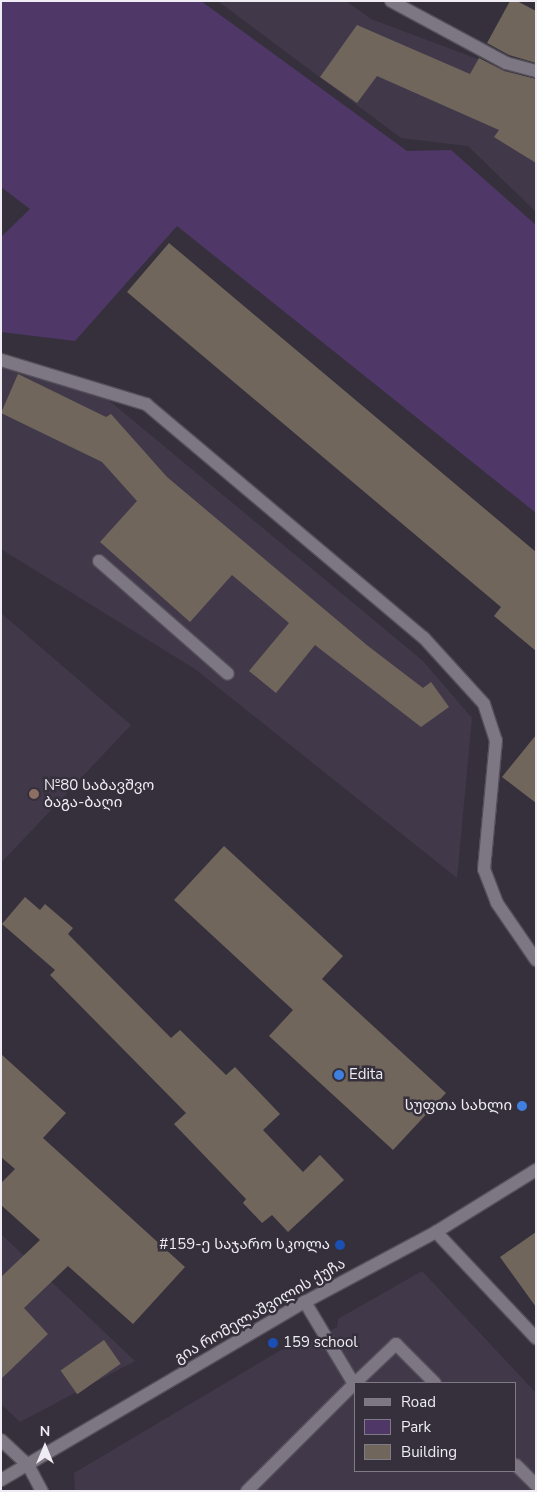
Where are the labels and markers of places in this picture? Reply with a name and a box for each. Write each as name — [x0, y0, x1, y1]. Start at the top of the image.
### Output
place label: №80 საბავშვო ბაგა-ბაღი — [44, 776, 154, 811]
marker: №80 საბავშვო ბაგა-ბაღი — [28, 788, 40, 800]
place label: Edita — [349, 1066, 383, 1084]
marker: Edita — [333, 1069, 345, 1081]
place label: სუფთა სახლი — [405, 1097, 512, 1115]
marker: სუფთა სახლი — [516, 1100, 528, 1112]
place label: #159-ე საჯარო სკოლა — [159, 1236, 330, 1254]
marker: #159-ე საჯარო სკოლა — [334, 1239, 346, 1251]
place label: 159 school — [283, 1334, 358, 1352]
marker: 159 school — [267, 1337, 279, 1349]

